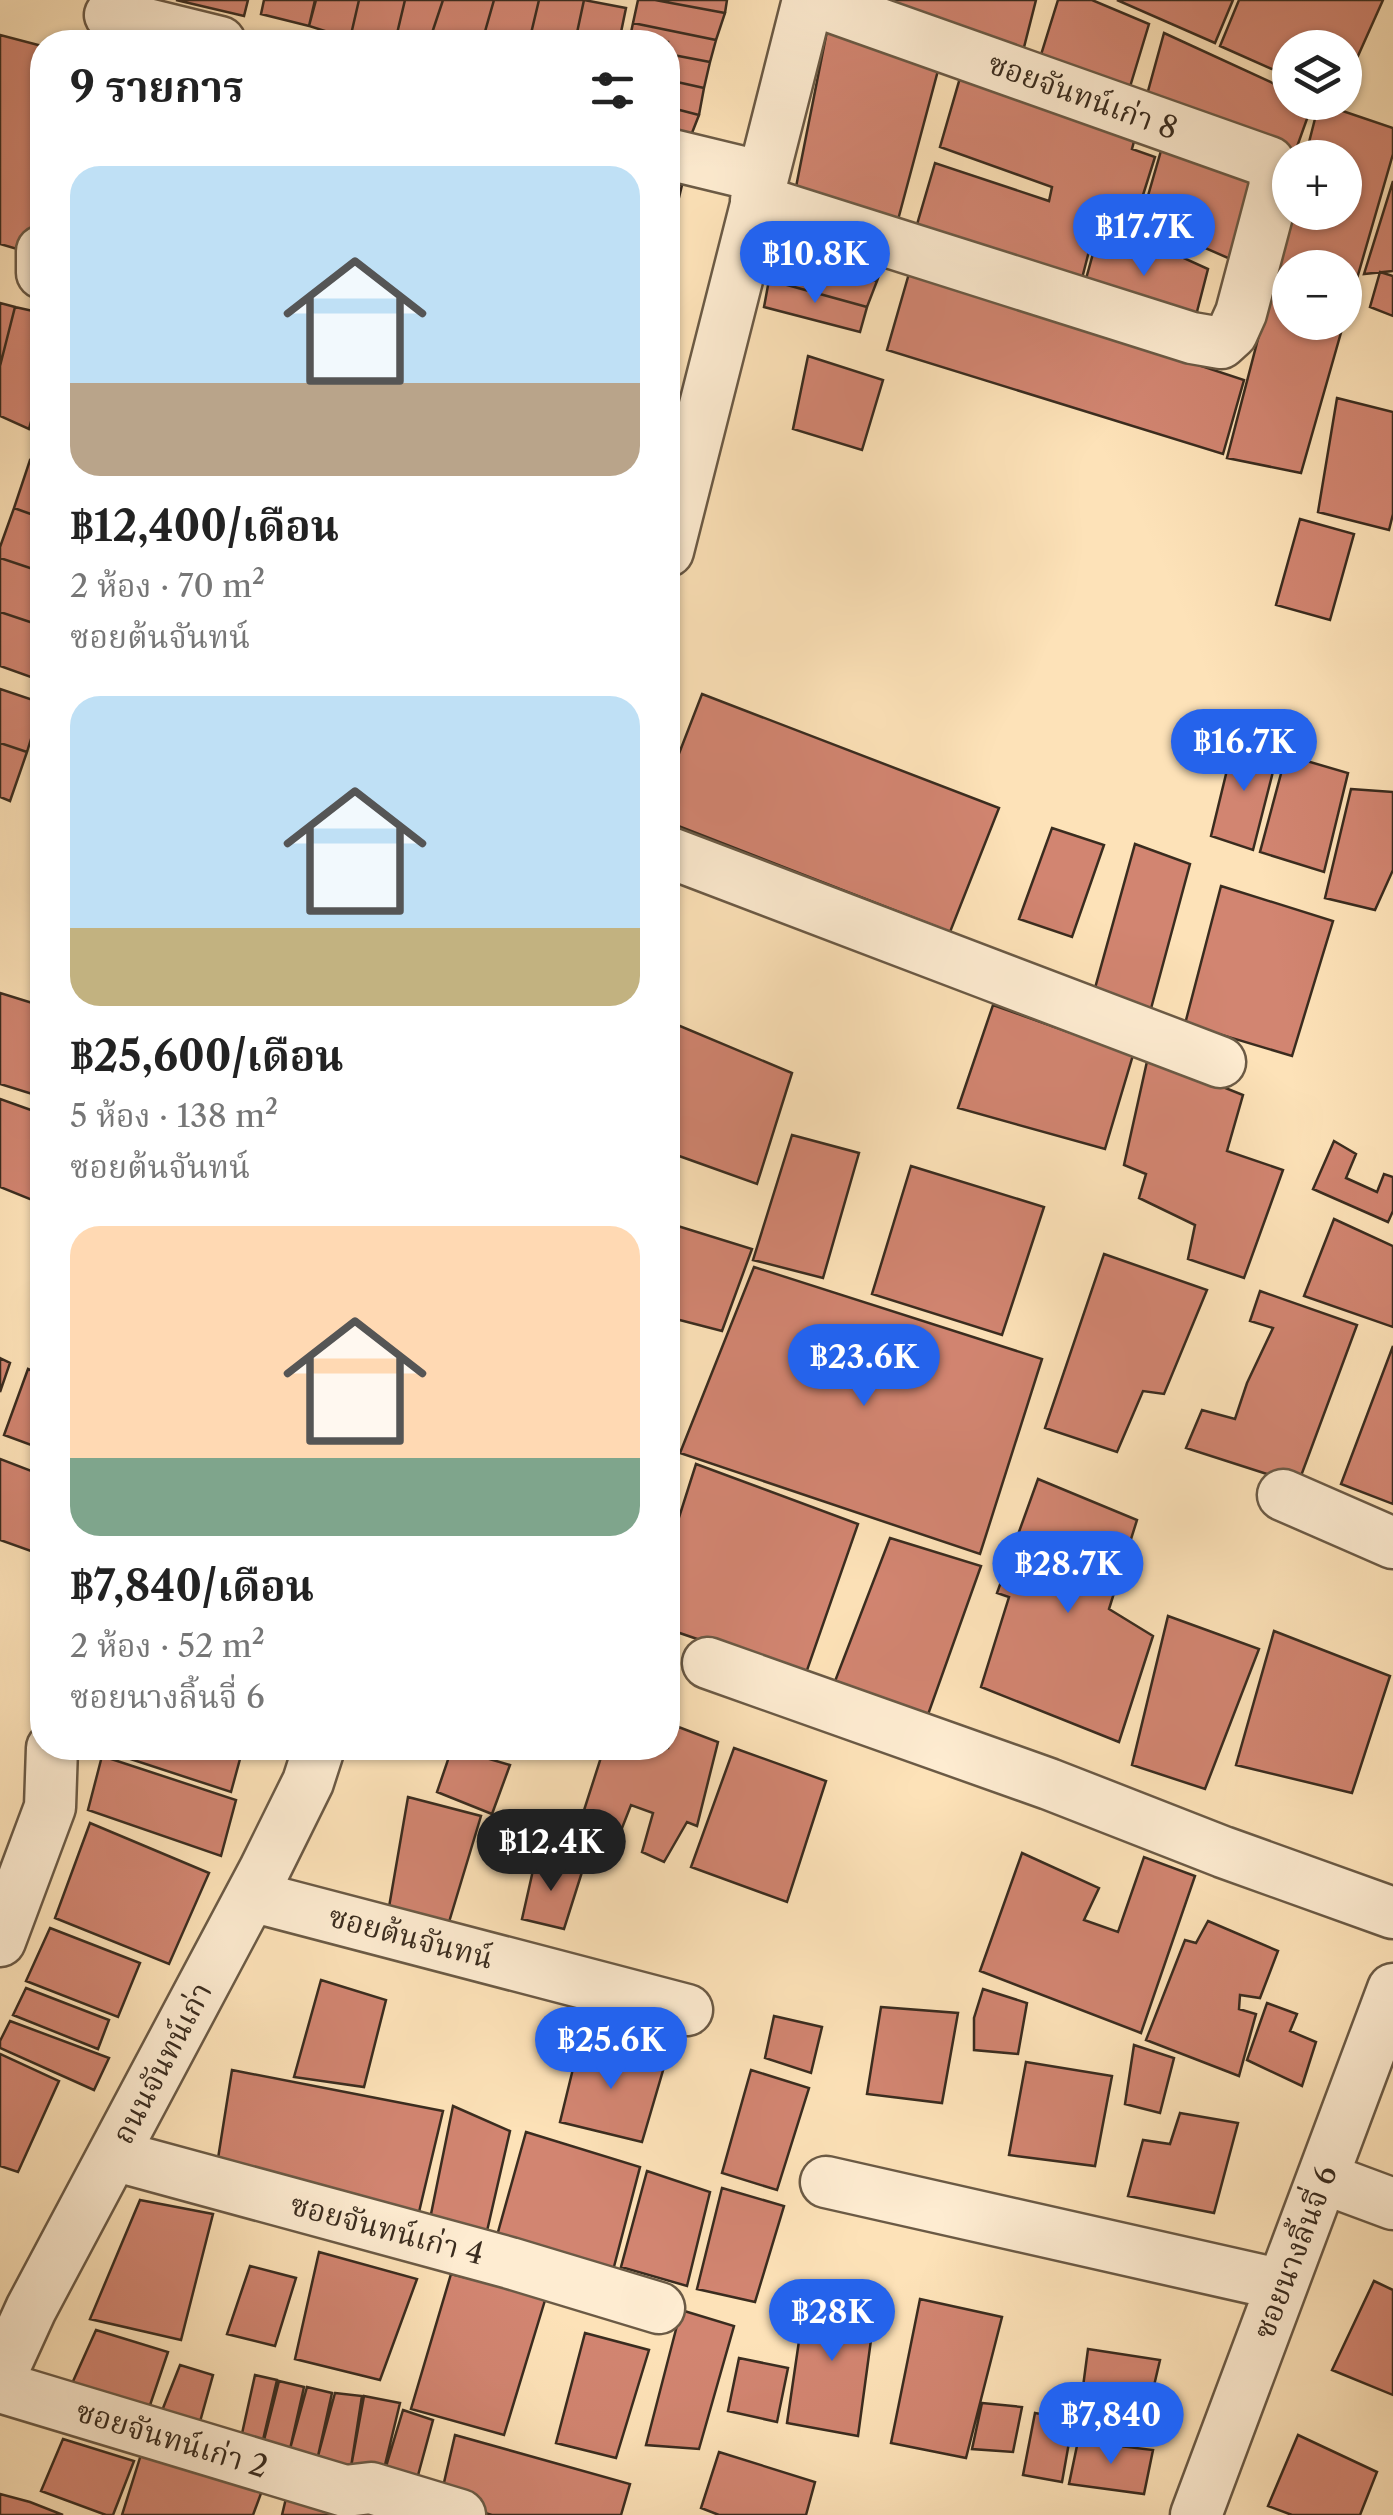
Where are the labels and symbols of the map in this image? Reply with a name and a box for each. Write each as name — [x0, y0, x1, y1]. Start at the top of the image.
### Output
street label: ซอยจันทน์เก่า 8 — [983, 45, 1183, 147]
pin: ฿17.7K — [1063, 194, 1225, 279]
pin: ฿10.8K — [734, 221, 896, 306]
pin: ฿16.7K — [1163, 709, 1325, 794]
pin: ฿23.6K — [783, 1324, 945, 1409]
pin: ฿28.7K — [987, 1531, 1149, 1616]
pin: ฿12.4K — [470, 1809, 632, 1894]
street label: ซอยต้นจันทน์ — [325, 1897, 497, 1977]
street label: ถนนจันทน์เก่า — [104, 1976, 220, 2150]
pin: ฿25.6K — [530, 2007, 692, 2092]
street label: ซอยนางลิ้นจี่ 6 — [1242, 2159, 1345, 2344]
street label: ซอยจันทน์เก่า 4 — [286, 2185, 488, 2273]
pin: ฿28K — [773, 2279, 891, 2364]
pin: ฿7,840 — [1030, 2382, 1192, 2467]
street label: ซอยจันทน์เก่า 2 — [72, 2392, 272, 2486]

